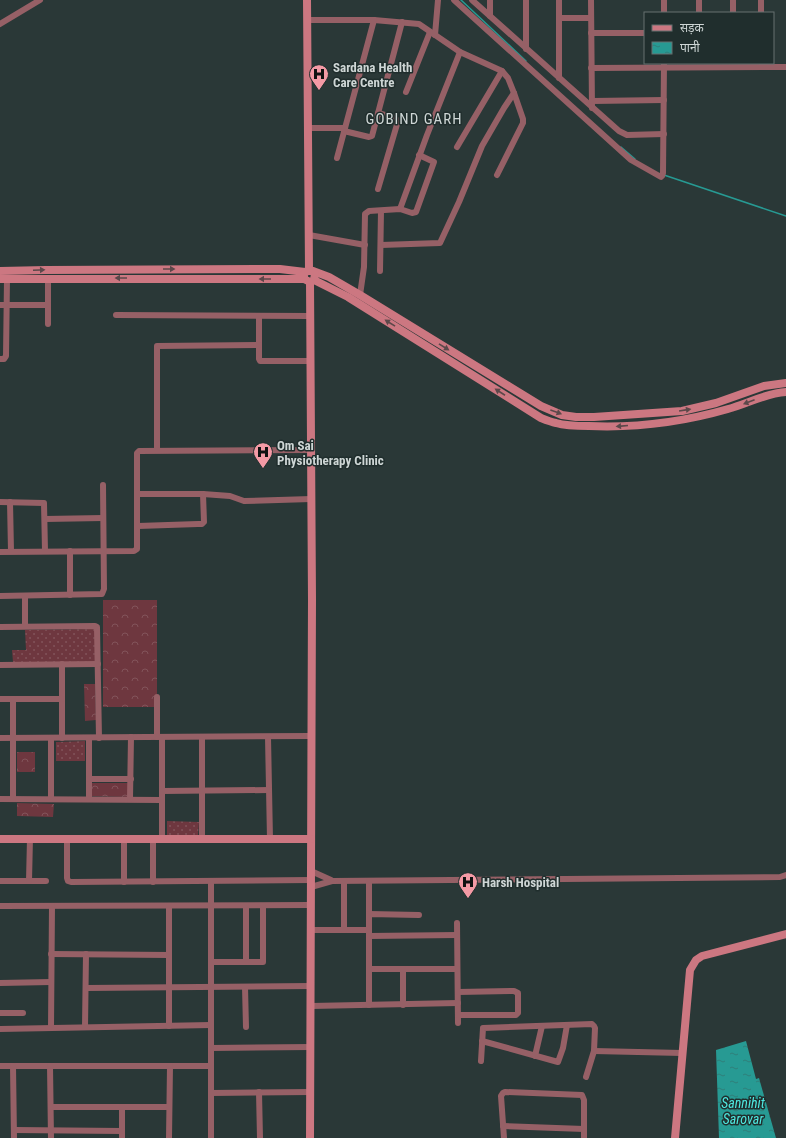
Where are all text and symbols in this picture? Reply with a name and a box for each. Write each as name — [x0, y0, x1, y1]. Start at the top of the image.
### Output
legend — [644, 12, 774, 64]
text: सड़क — [680, 21, 705, 35]
text: पानी — [680, 40, 701, 55]
place label: Sardana Health Care Centre — [333, 60, 412, 90]
hospital icon: Sardana Health Care Centre — [308, 63, 330, 91]
district label: GOBIND GARH — [366, 110, 462, 128]
one-way arrow — [163, 266, 176, 272]
one-way arrow — [33, 267, 46, 273]
one-way arrow — [114, 275, 127, 281]
one-way arrow — [259, 275, 271, 282]
one-way arrow — [385, 319, 395, 327]
one-way arrow — [438, 343, 450, 350]
one-way arrow — [495, 388, 506, 396]
one-way arrow — [742, 399, 754, 405]
one-way arrow — [679, 407, 691, 413]
one-way arrow — [550, 410, 562, 416]
one-way arrow — [616, 423, 628, 430]
place label: Om Sai Physiotherapy Clinic — [277, 438, 384, 468]
hospital icon: Om Sai Physiotherapy Clinic — [252, 441, 274, 469]
hospital icon: Harsh Hospital — [457, 871, 479, 899]
place label: Harsh Hospital — [482, 875, 559, 890]
water label: Sannihit Sarovar — [721, 1095, 766, 1127]

